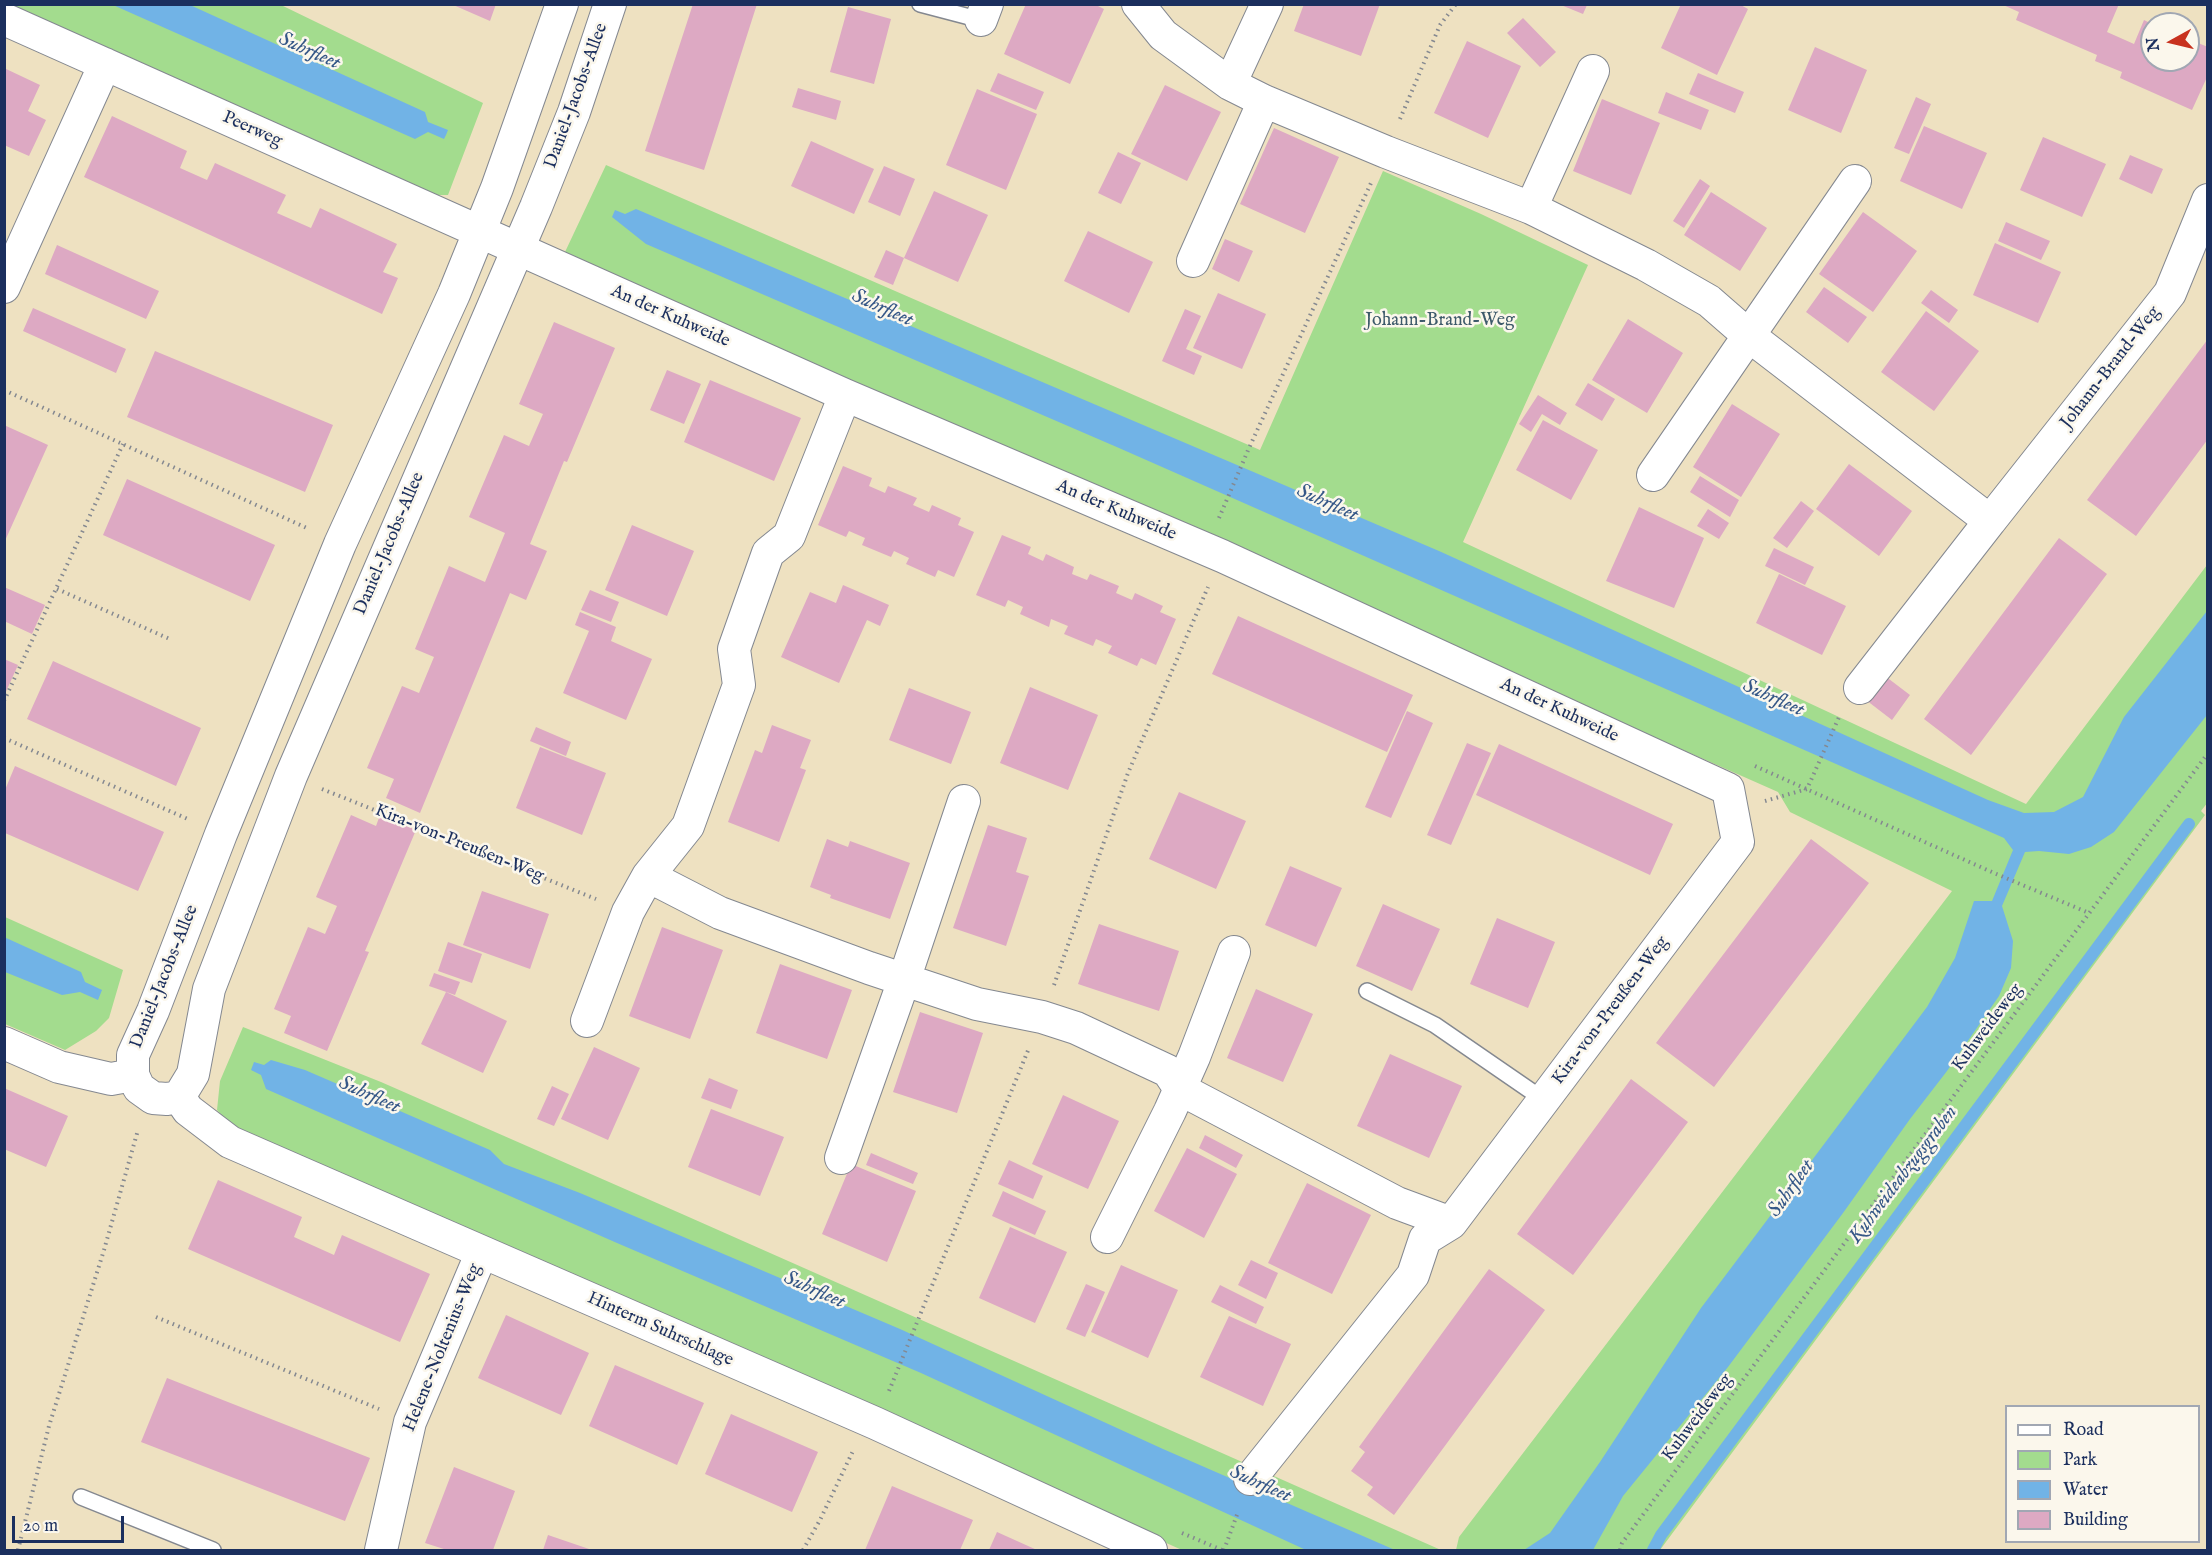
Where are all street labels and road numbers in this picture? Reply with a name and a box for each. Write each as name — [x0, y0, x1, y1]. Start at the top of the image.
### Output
street label: Daniel-Jacobs-Allee — [541, 20, 613, 172]
street label: Peerweg — [219, 107, 285, 153]
street label: An der Kuhweide — [607, 281, 733, 353]
street label: Johann-Brand-Weg — [2056, 302, 2166, 434]
street label: Daniel-Jacobs-Allee — [350, 469, 430, 619]
street label: An der Kuhweide — [1053, 476, 1179, 546]
street label: An der Kuhweide — [1496, 674, 1622, 748]
street label: Kira-von-Preußen-Weg — [371, 800, 547, 888]
street label: Daniel-Jacobs-Allee — [126, 902, 204, 1052]
street label: Kira-von-Preußen-Weg — [1548, 932, 1674, 1090]
street label: Kuhweideweg — [1948, 980, 2028, 1076]
street label: Helene-Noltenius-Weg — [399, 1261, 487, 1435]
street label: Hinterm Suhrschlage — [584, 1288, 736, 1372]
street label: Kuhweideweg — [1658, 1370, 1738, 1466]

